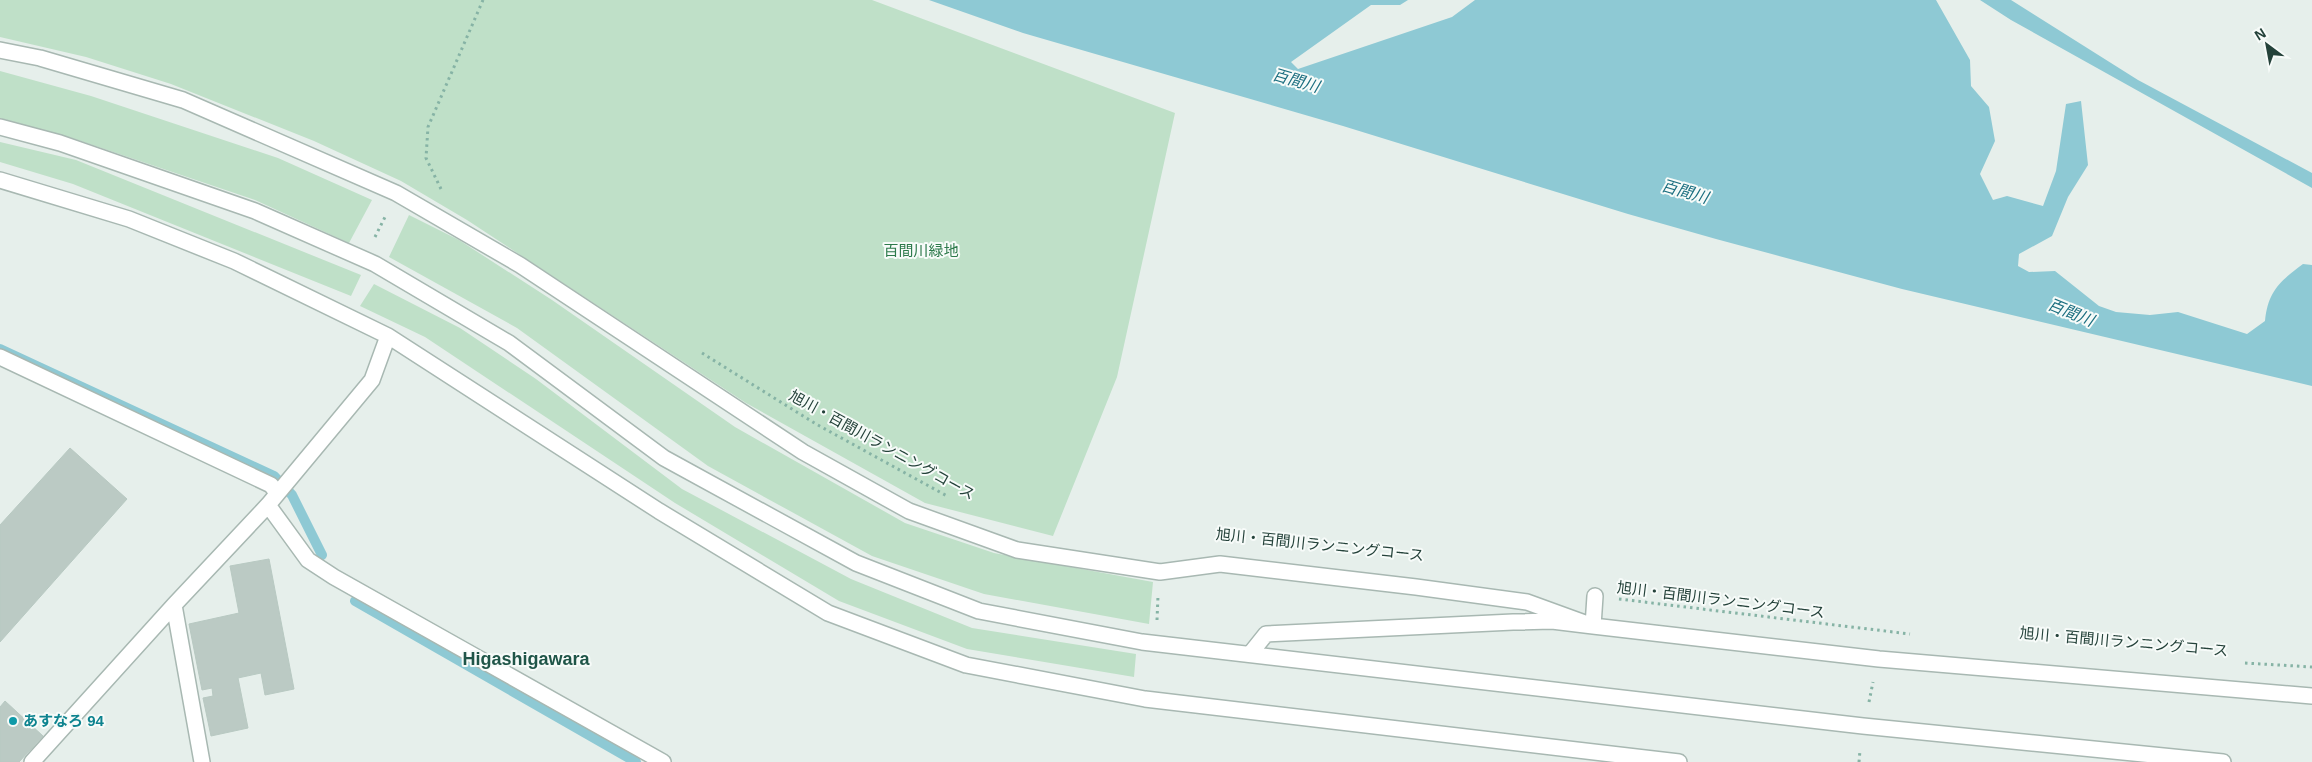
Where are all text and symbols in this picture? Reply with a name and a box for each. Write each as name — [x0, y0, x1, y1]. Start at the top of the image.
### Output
north arrow — [2242, 20, 2292, 70]
text: N — [2252, 25, 2269, 43]
water label: 百間川 — [1270, 66, 1323, 96]
water label: 百間川 — [1659, 177, 1712, 207]
park label: 百間川緑地 — [883, 242, 959, 259]
water label: 百間川 — [2045, 296, 2098, 330]
street label: 旭川・百間川ランニングコース — [787, 386, 978, 503]
street label: 旭川・百間川ランニングコース — [1215, 525, 1425, 564]
street label: 旭川・百間川ランニングコース — [1616, 578, 1826, 621]
street label: 旭川・百間川ランニングコース — [2019, 624, 2229, 659]
district label: Higashigawara — [462, 649, 591, 669]
place label: あすなろ 94 — [23, 712, 105, 729]
marker: あすなろ 94 — [7, 715, 19, 727]

